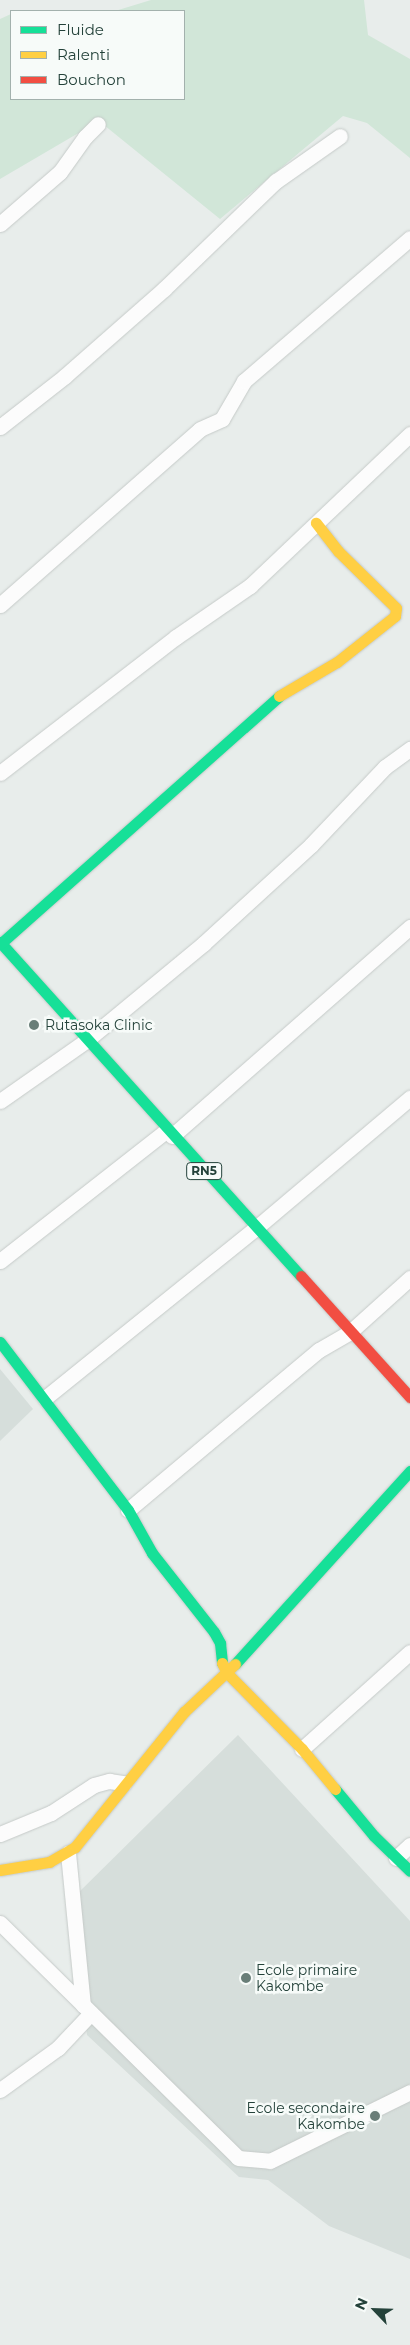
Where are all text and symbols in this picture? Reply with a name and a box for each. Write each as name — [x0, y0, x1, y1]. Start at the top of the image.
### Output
legend — [10, 10, 185, 100]
text: Fluide — [57, 20, 104, 39]
text: Ralenti — [57, 45, 110, 64]
text: Bouchon — [57, 70, 126, 89]
place label: Rutasoka Clinic — [45, 1017, 153, 1033]
marker: Rutasoka Clinic — [27, 1018, 41, 1032]
road number: RN5 — [185, 1162, 223, 1180]
place label: Ecole primaire Kakombe — [256, 1962, 357, 1994]
marker: Ecole primaire Kakombe — [240, 1972, 252, 1984]
place label: Ecole secondaire Kakombe — [247, 2100, 365, 2132]
marker: Ecole secondaire Kakombe — [369, 2110, 381, 2122]
north arrow — [350, 2285, 400, 2335]
text: N — [351, 2295, 372, 2313]

